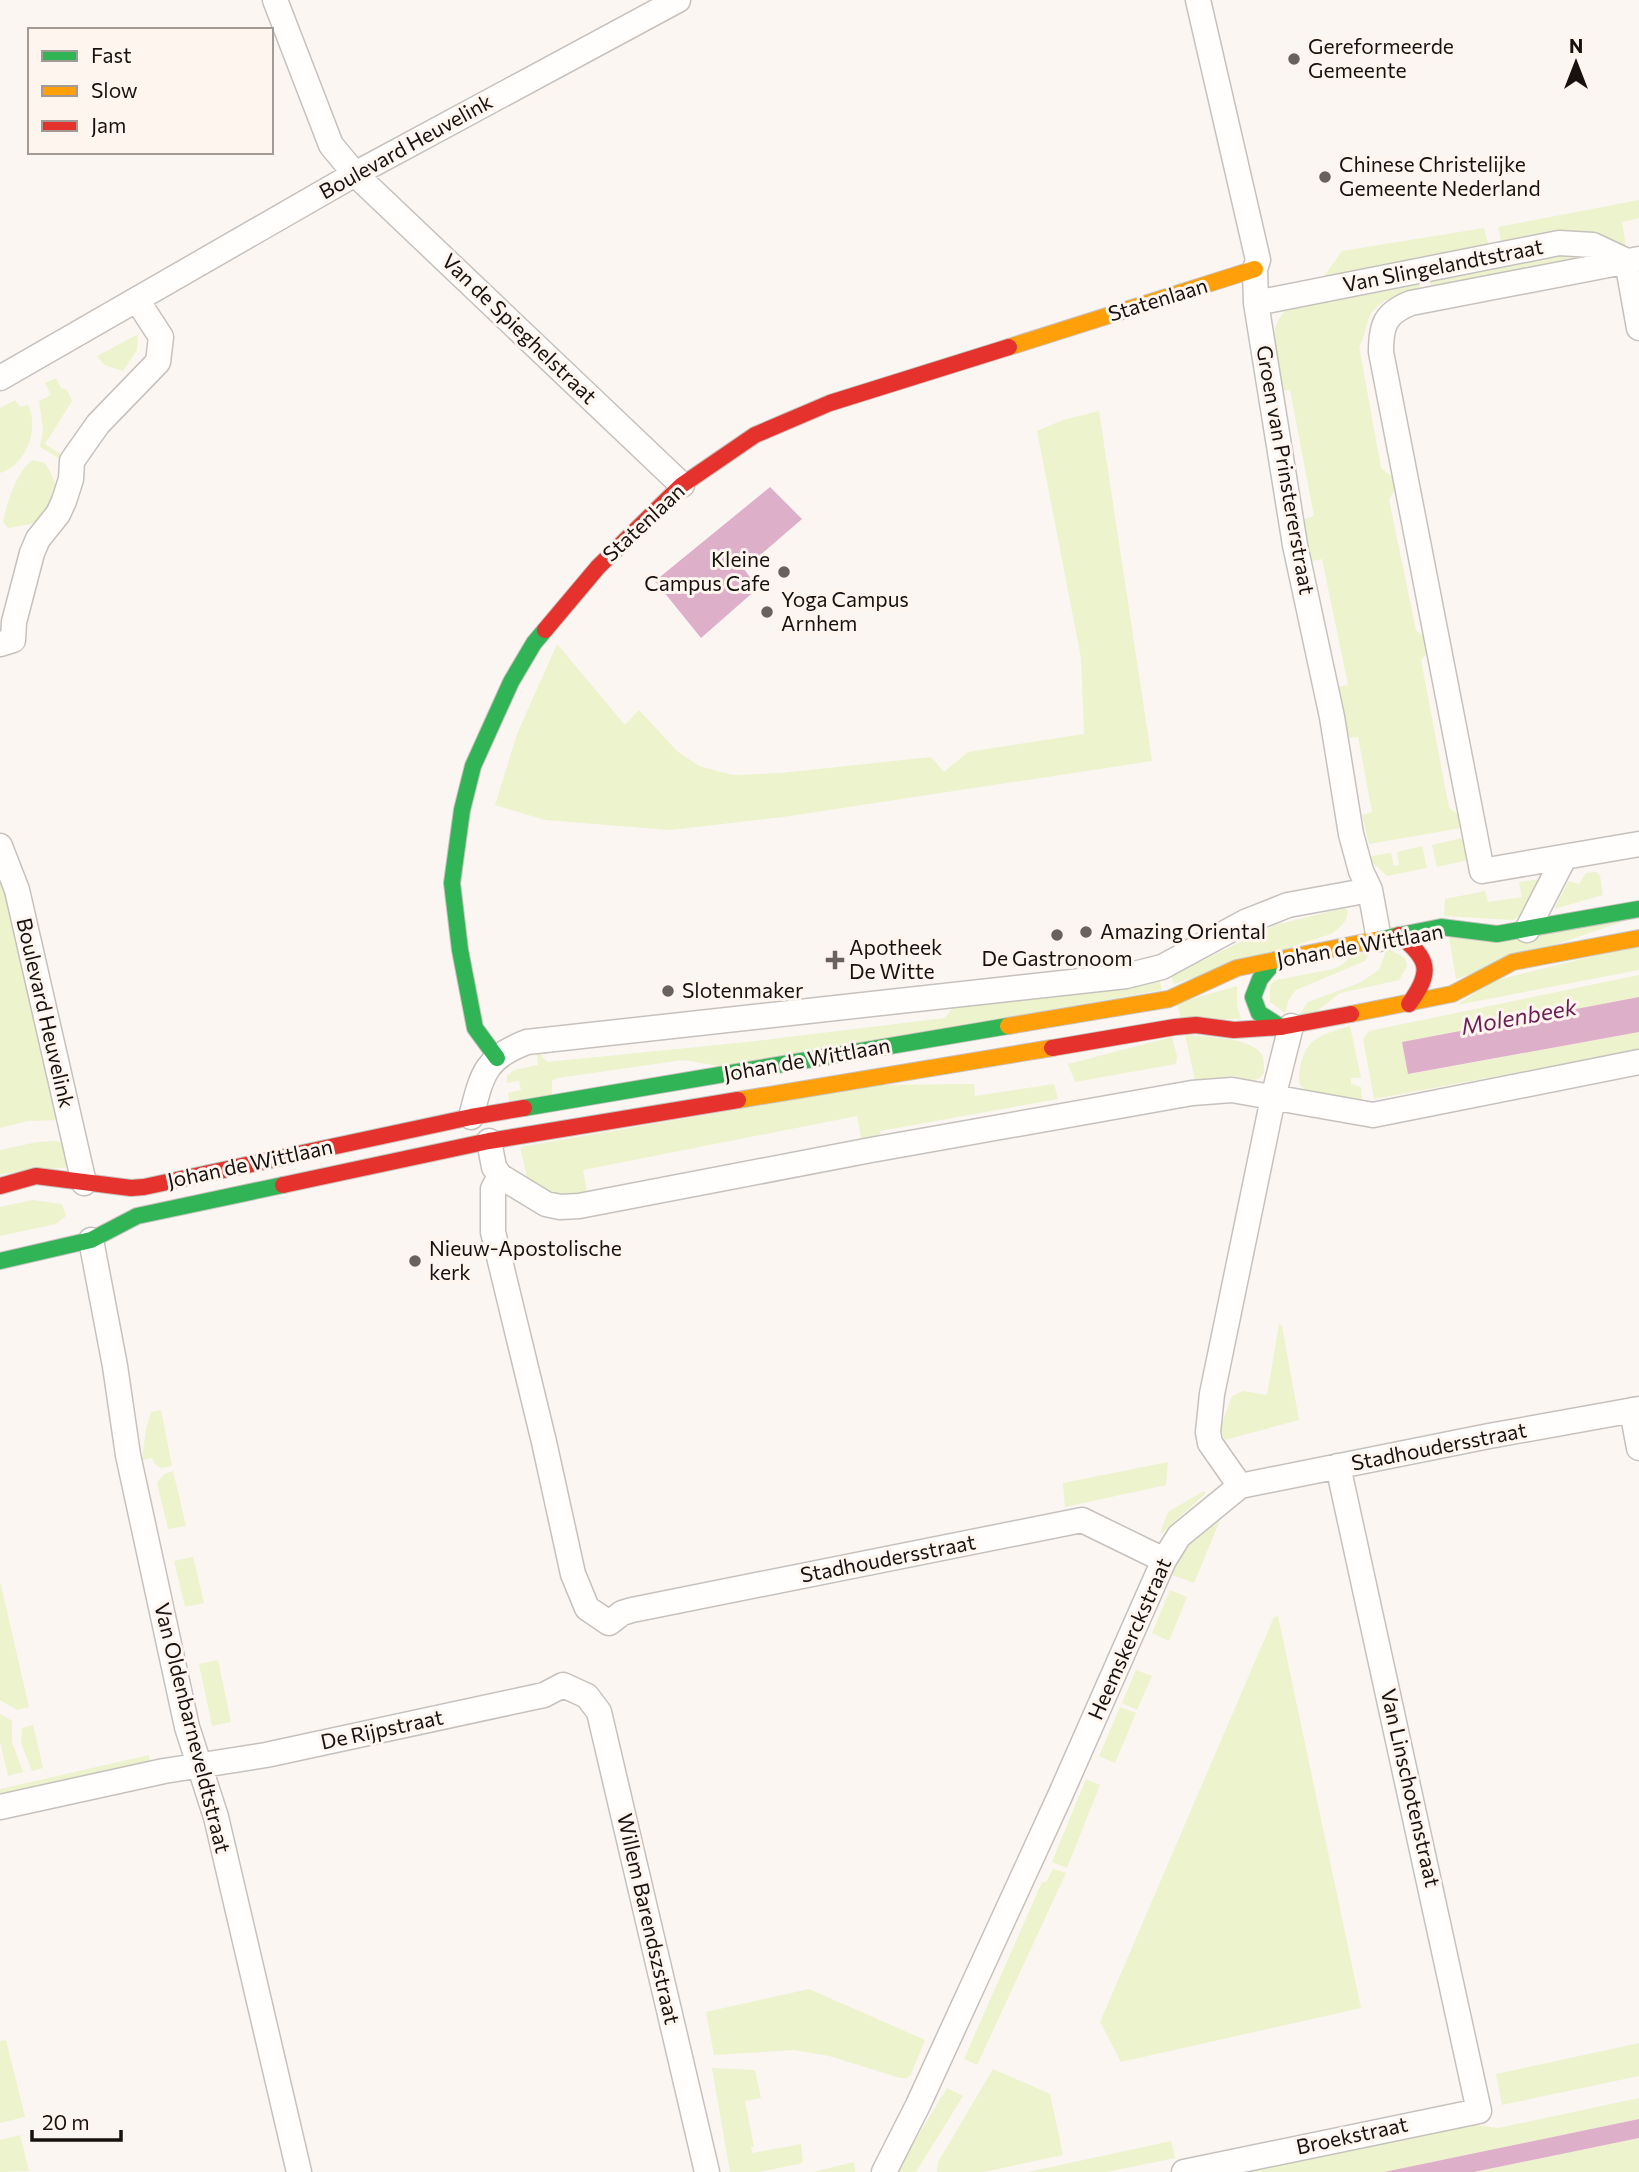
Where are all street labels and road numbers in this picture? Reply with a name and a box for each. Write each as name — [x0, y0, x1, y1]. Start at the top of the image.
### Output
street label: Boulevard Heuvelink — [314, 88, 496, 204]
street label: Van Slingelandtstraat — [1340, 233, 1545, 296]
street label: Van de Spieghelstraat — [437, 248, 603, 408]
street label: Statenlaan — [1105, 272, 1210, 326]
street label: Groen van Prinstererstraat — [1252, 343, 1321, 596]
street label: Statenlaan — [597, 478, 689, 566]
street label: Boulevard Heuvelink — [12, 915, 80, 1110]
street label: Johan de Wittlaan — [1275, 918, 1445, 971]
street label: Johan de Wittlaan — [722, 1032, 892, 1085]
street label: Johan de Wittlaan — [165, 1133, 335, 1192]
street label: Stadhoudersstraat — [1349, 1416, 1528, 1475]
street label: Stadhoudersstraat — [798, 1528, 977, 1587]
street label: Heemskerckstraat — [1082, 1554, 1176, 1723]
street label: Van Oldenbarneveldtstraat — [150, 1600, 237, 1855]
street label: Van Linschotenstraat — [1376, 1686, 1446, 1889]
street label: De Rijpstraat — [318, 1703, 445, 1754]
street label: Willem Barendszstraat — [613, 1811, 686, 2027]
street label: Broekstraat — [1294, 2111, 1410, 2159]

